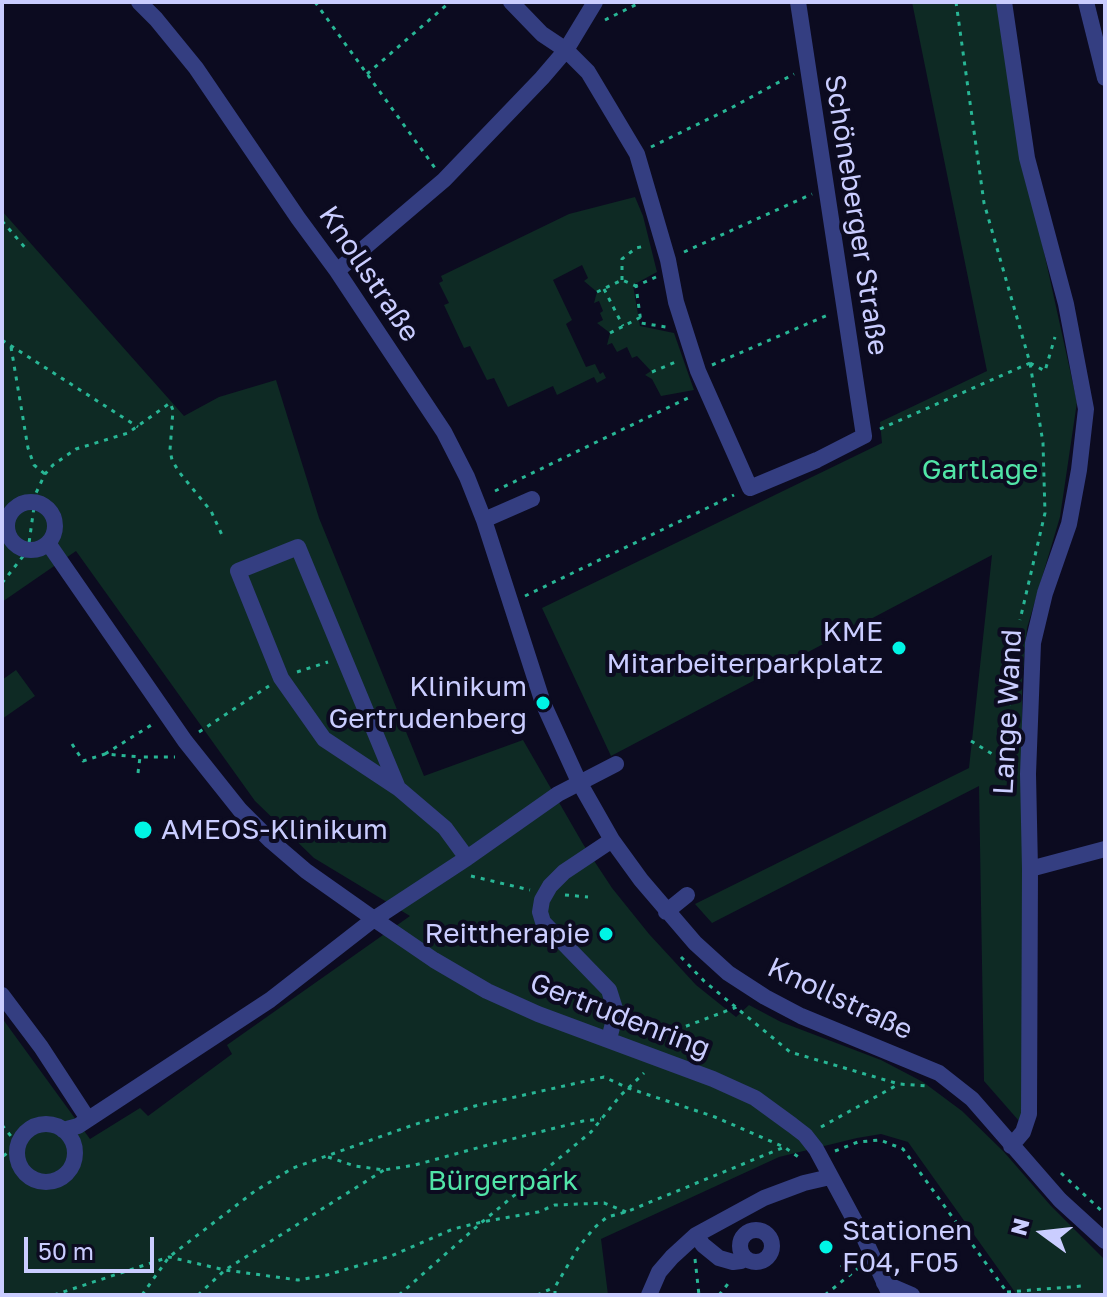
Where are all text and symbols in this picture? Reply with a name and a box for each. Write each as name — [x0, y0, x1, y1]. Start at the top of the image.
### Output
street label: Schöneberger Straße — [817, 72, 895, 358]
street label: Knollstraße — [311, 200, 427, 348]
park label: Gartlage — [922, 453, 1038, 487]
place label: KME Mitarbeiterparkplatz — [607, 615, 883, 681]
street label: Lange Wand — [987, 628, 1029, 796]
marker: KME Mitarbeiterparkplatz — [890, 639, 908, 657]
place label: Klinikum Gertrudenberg — [328, 670, 527, 736]
marker: Klinikum Gertrudenberg — [534, 694, 552, 712]
place label: AMEOS-Klinikum — [161, 813, 388, 847]
marker: AMEOS-Klinikum — [132, 819, 154, 841]
place label: Reittherapie — [424, 917, 590, 951]
marker: Reittherapie — [597, 925, 615, 943]
street label: Knollstraße — [762, 951, 918, 1047]
street label: Gertrudenring — [525, 966, 715, 1066]
park label: Bürgerpark — [428, 1164, 578, 1198]
north arrow — [1003, 1193, 1083, 1273]
place label: Stationen F04, F05 — [842, 1214, 972, 1280]
text: N — [1004, 1215, 1035, 1238]
scale bar — [28, 1221, 158, 1271]
text: 50 m — [38, 1236, 94, 1265]
marker: Stationen F04, F05 — [817, 1238, 835, 1256]

